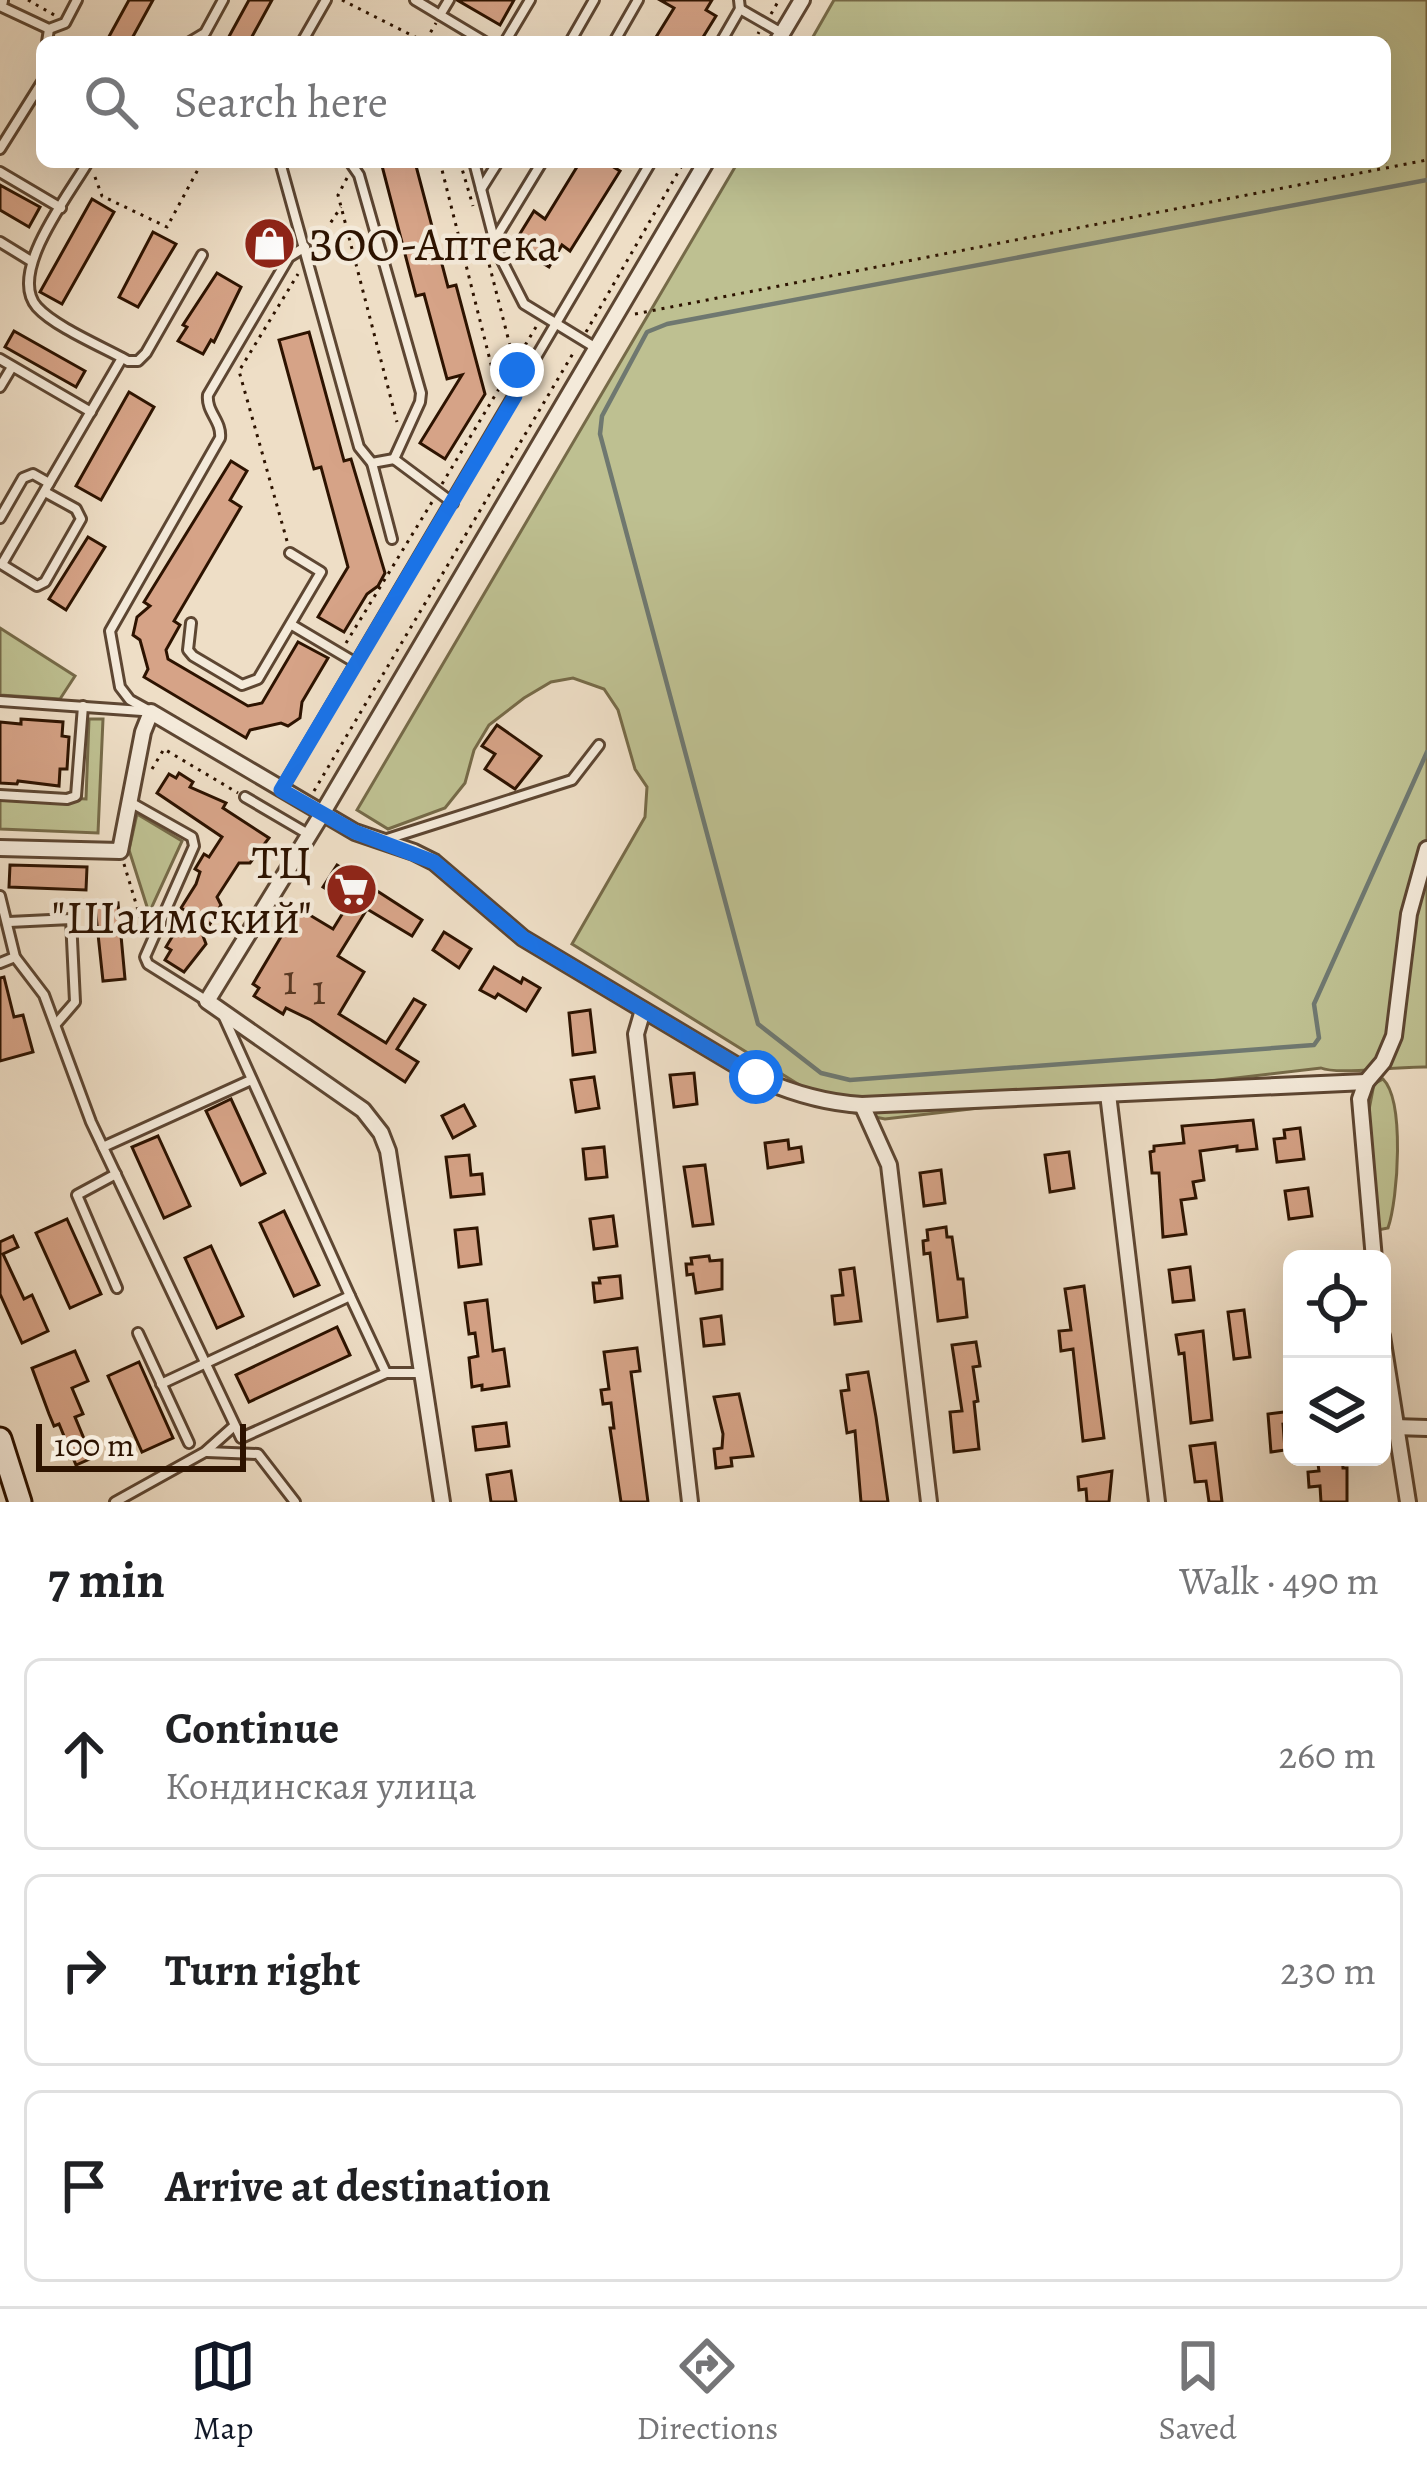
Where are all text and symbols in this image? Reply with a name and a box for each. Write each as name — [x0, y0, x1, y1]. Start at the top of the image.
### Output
search box — [36, 36, 1391, 168]
icon: search — [78, 69, 144, 135]
text: Search here — [174, 71, 388, 133]
place label: ЗОО-Аптека — [308, 211, 559, 277]
shop icon: ЗОО-Аптека — [241, 215, 297, 271]
route end — [490, 343, 544, 397]
place label: ТЦ "Шаимский" — [51, 829, 312, 950]
supermarket icon: ТЦ "Шаимский" — [323, 861, 379, 917]
house number: 1 — [283, 951, 297, 1008]
house number: 1 — [312, 961, 326, 1018]
route start — [729, 1050, 783, 1104]
map controls — [1283, 1250, 1391, 1466]
button: locate — [1283, 1250, 1391, 1358]
button: layers — [1283, 1358, 1391, 1466]
scale bar — [36, 1418, 246, 1471]
text: 100 m — [54, 1422, 134, 1467]
text: 7 min — [48, 1545, 165, 1615]
text: Walk · 490 m — [1179, 1554, 1379, 1607]
text: Continue — [165, 1697, 339, 1759]
icon: ahead — [51, 1721, 117, 1787]
text: 260 m — [1278, 1728, 1376, 1781]
text: Кондинская улица — [165, 1759, 476, 1812]
icon: right — [51, 1937, 117, 2003]
text: Turn right — [165, 1939, 360, 2001]
text: 230 m — [1280, 1944, 1376, 1997]
icon: arrive — [51, 2153, 117, 2219]
text: Arrive at destination — [165, 2155, 551, 2217]
tab: Map — [190, 2333, 256, 2450]
tab: Directions — [637, 2333, 778, 2450]
tab: Saved — [1159, 2333, 1237, 2450]

